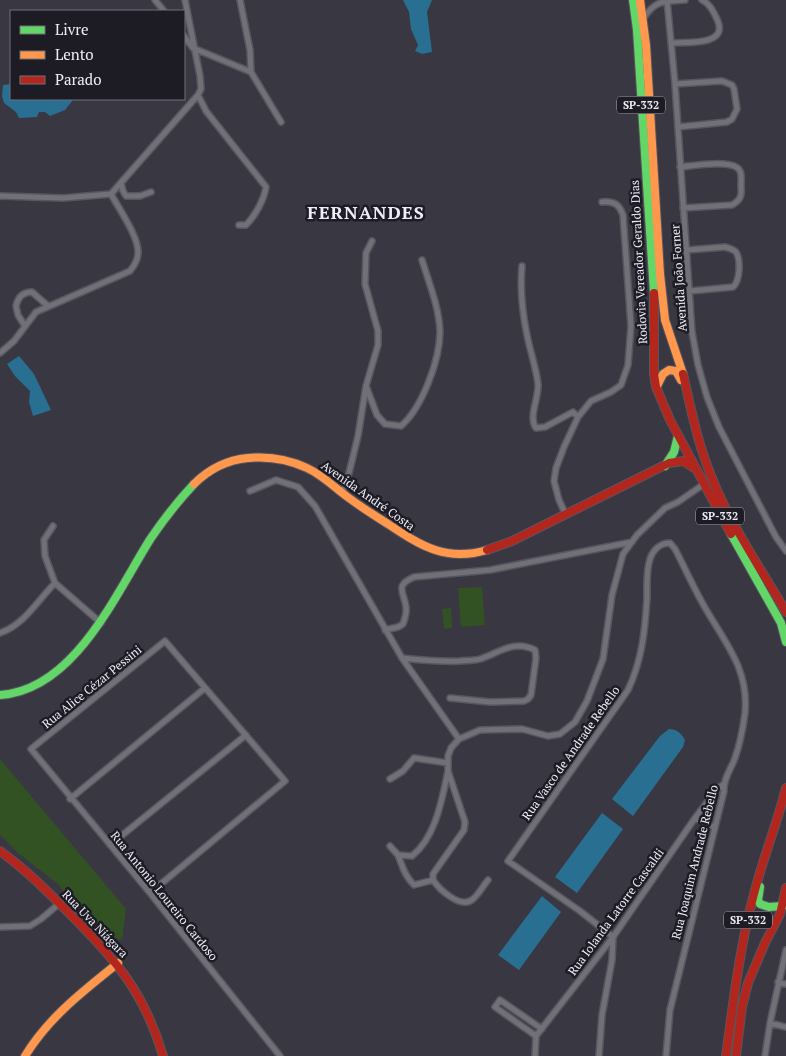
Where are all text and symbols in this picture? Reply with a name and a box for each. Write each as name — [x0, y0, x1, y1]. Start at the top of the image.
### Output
legend — [10, 10, 185, 100]
text: Livre — [55, 19, 89, 39]
text: Lento — [55, 44, 94, 64]
text: Parado — [55, 69, 101, 89]
road number: SP-332 — [617, 96, 665, 114]
street label: Rodovia Vereador Geraldo Dias — [627, 180, 650, 344]
district label: FERNANDES — [307, 200, 425, 224]
street label: Avenida João Forner — [667, 224, 690, 332]
street label: Avenida André Costa — [319, 458, 418, 533]
road number: SP-332 — [696, 508, 744, 524]
street label: Rua Alice Cézar Pessini — [39, 642, 145, 731]
street label: Rua Vasco de Andrade Rebello — [519, 683, 623, 823]
street label: Rua Joaquim Andrade Rebello — [668, 783, 721, 941]
street label: Rua Antonio Loureiro Cardoso — [108, 828, 221, 964]
street label: Rua Iolanda Latorre Cascaldi — [564, 845, 667, 978]
street label: Rua Uva Niágara — [59, 887, 131, 961]
road number: SP-332 — [724, 912, 772, 928]

